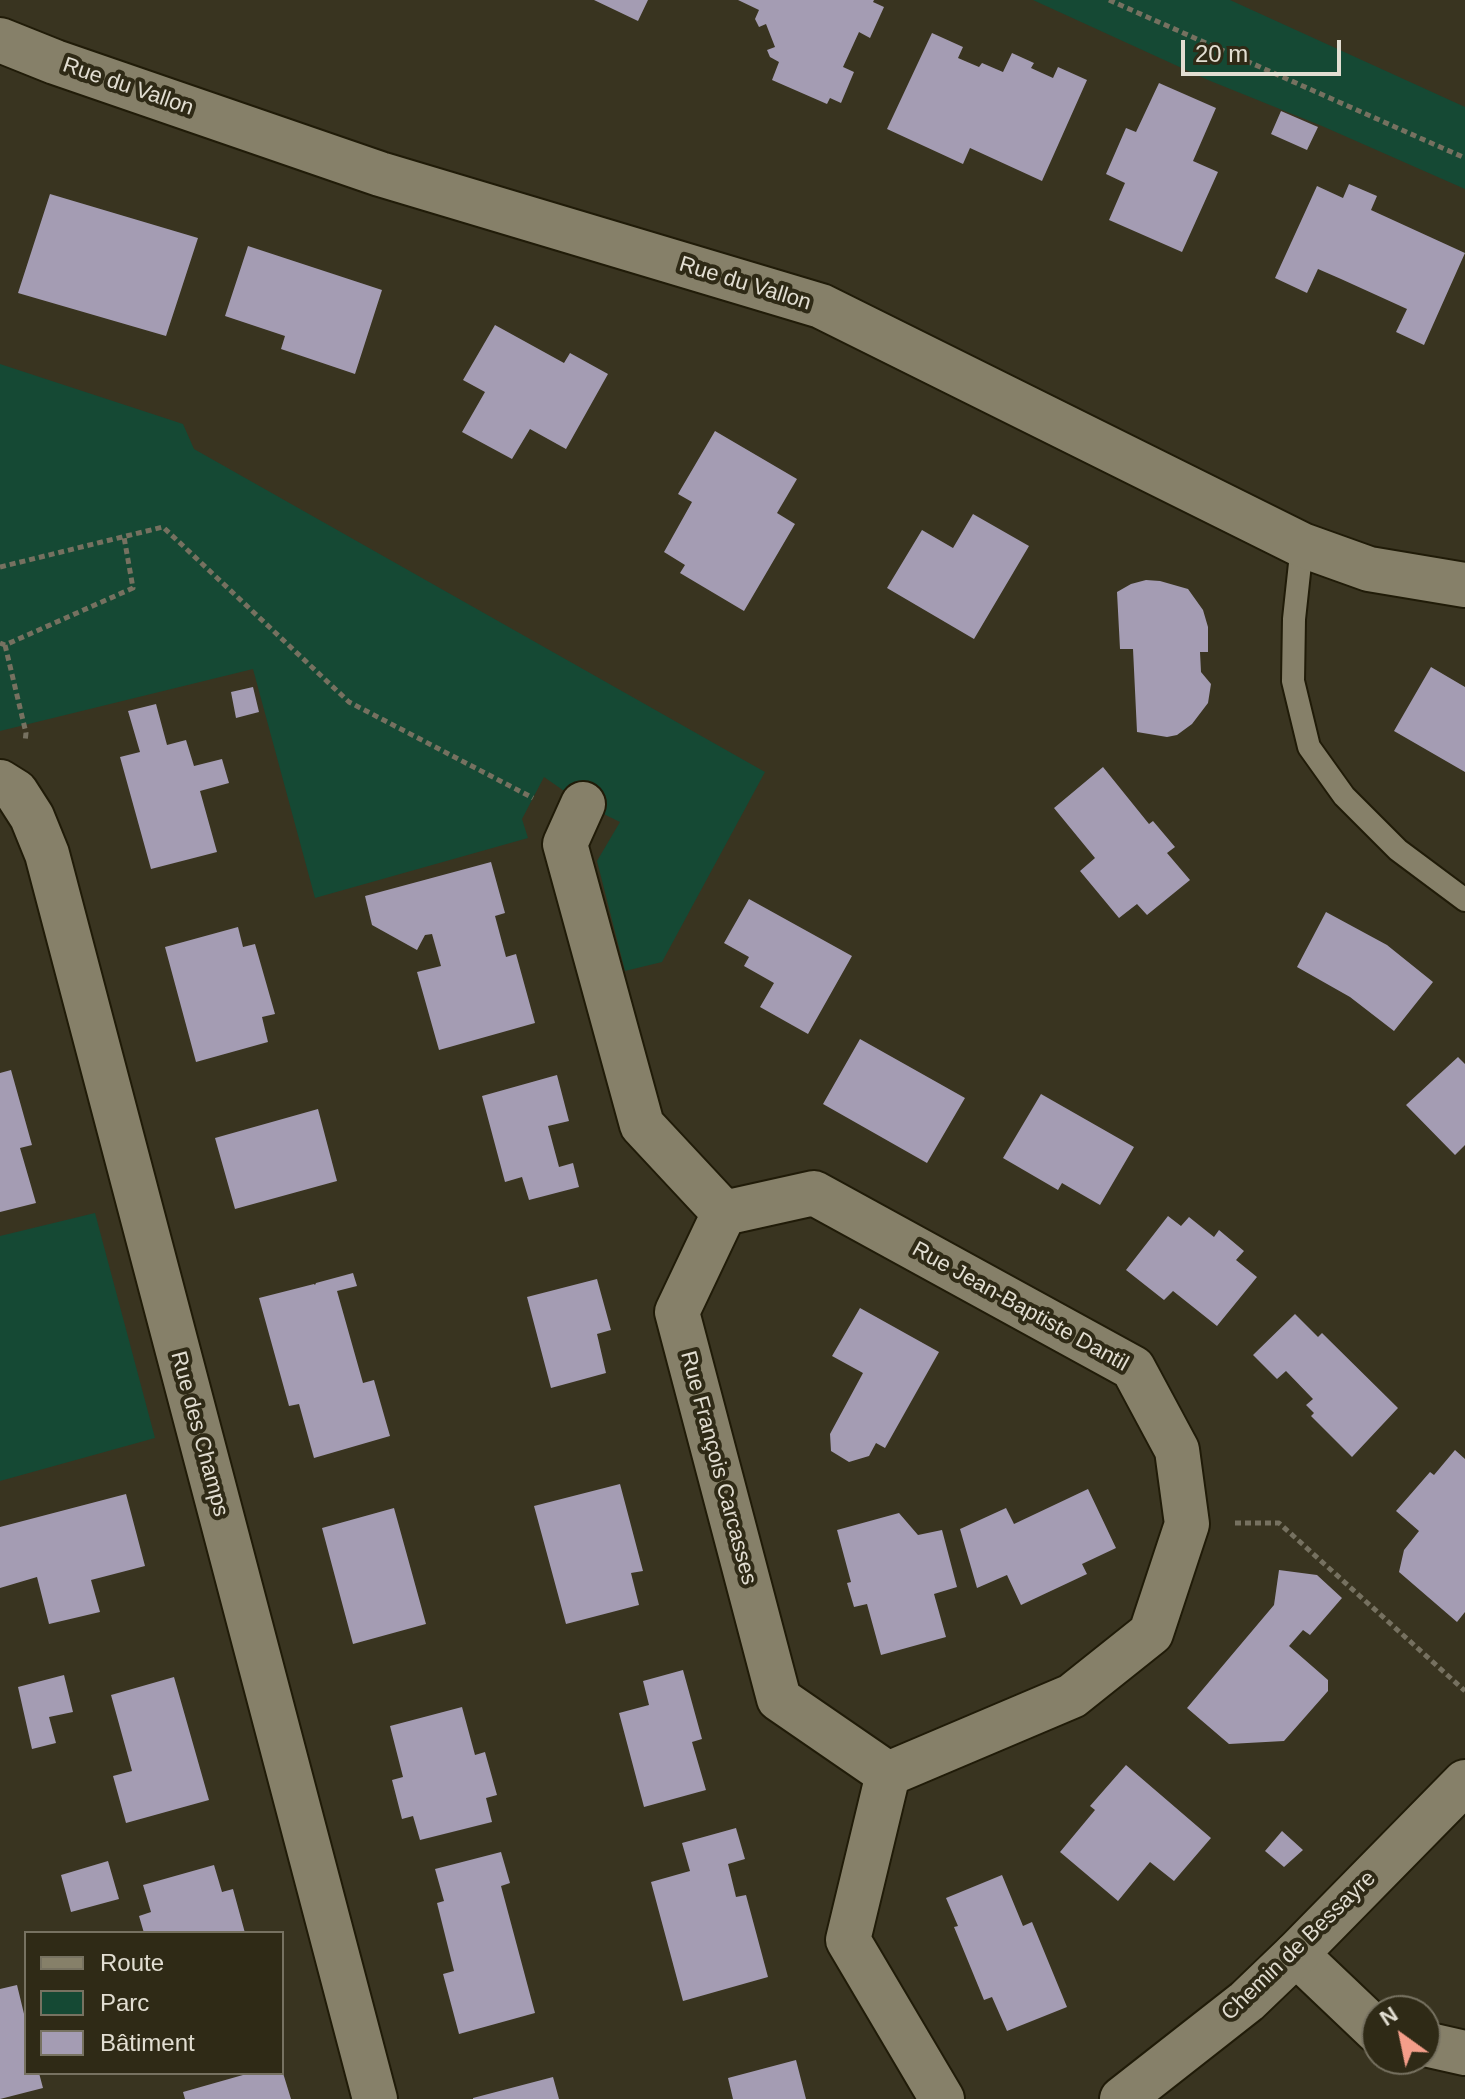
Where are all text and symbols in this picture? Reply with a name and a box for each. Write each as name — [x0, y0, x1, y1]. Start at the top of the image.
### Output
scale bar — [1185, 24, 1345, 74]
text: 20 m — [1195, 40, 1248, 67]
street label: Rue du Vallon — [59, 52, 197, 122]
street label: Rue du Vallon — [676, 251, 814, 317]
street label: Rue Jean-Baptiste Dantil — [907, 1236, 1133, 1378]
street label: Rue des Champs — [164, 1348, 234, 1520]
street label: Rue François Carcasses — [674, 1348, 762, 1588]
street label: Chemin de Bessayre — [1216, 1866, 1382, 2026]
legend — [24, 1931, 284, 2075]
text: Route — [100, 1949, 164, 1976]
text: Parc — [100, 1989, 149, 2016]
north arrow — [1361, 1995, 1441, 2075]
text: N — [1375, 2001, 1402, 2031]
text: Bâtiment — [100, 2029, 195, 2056]

